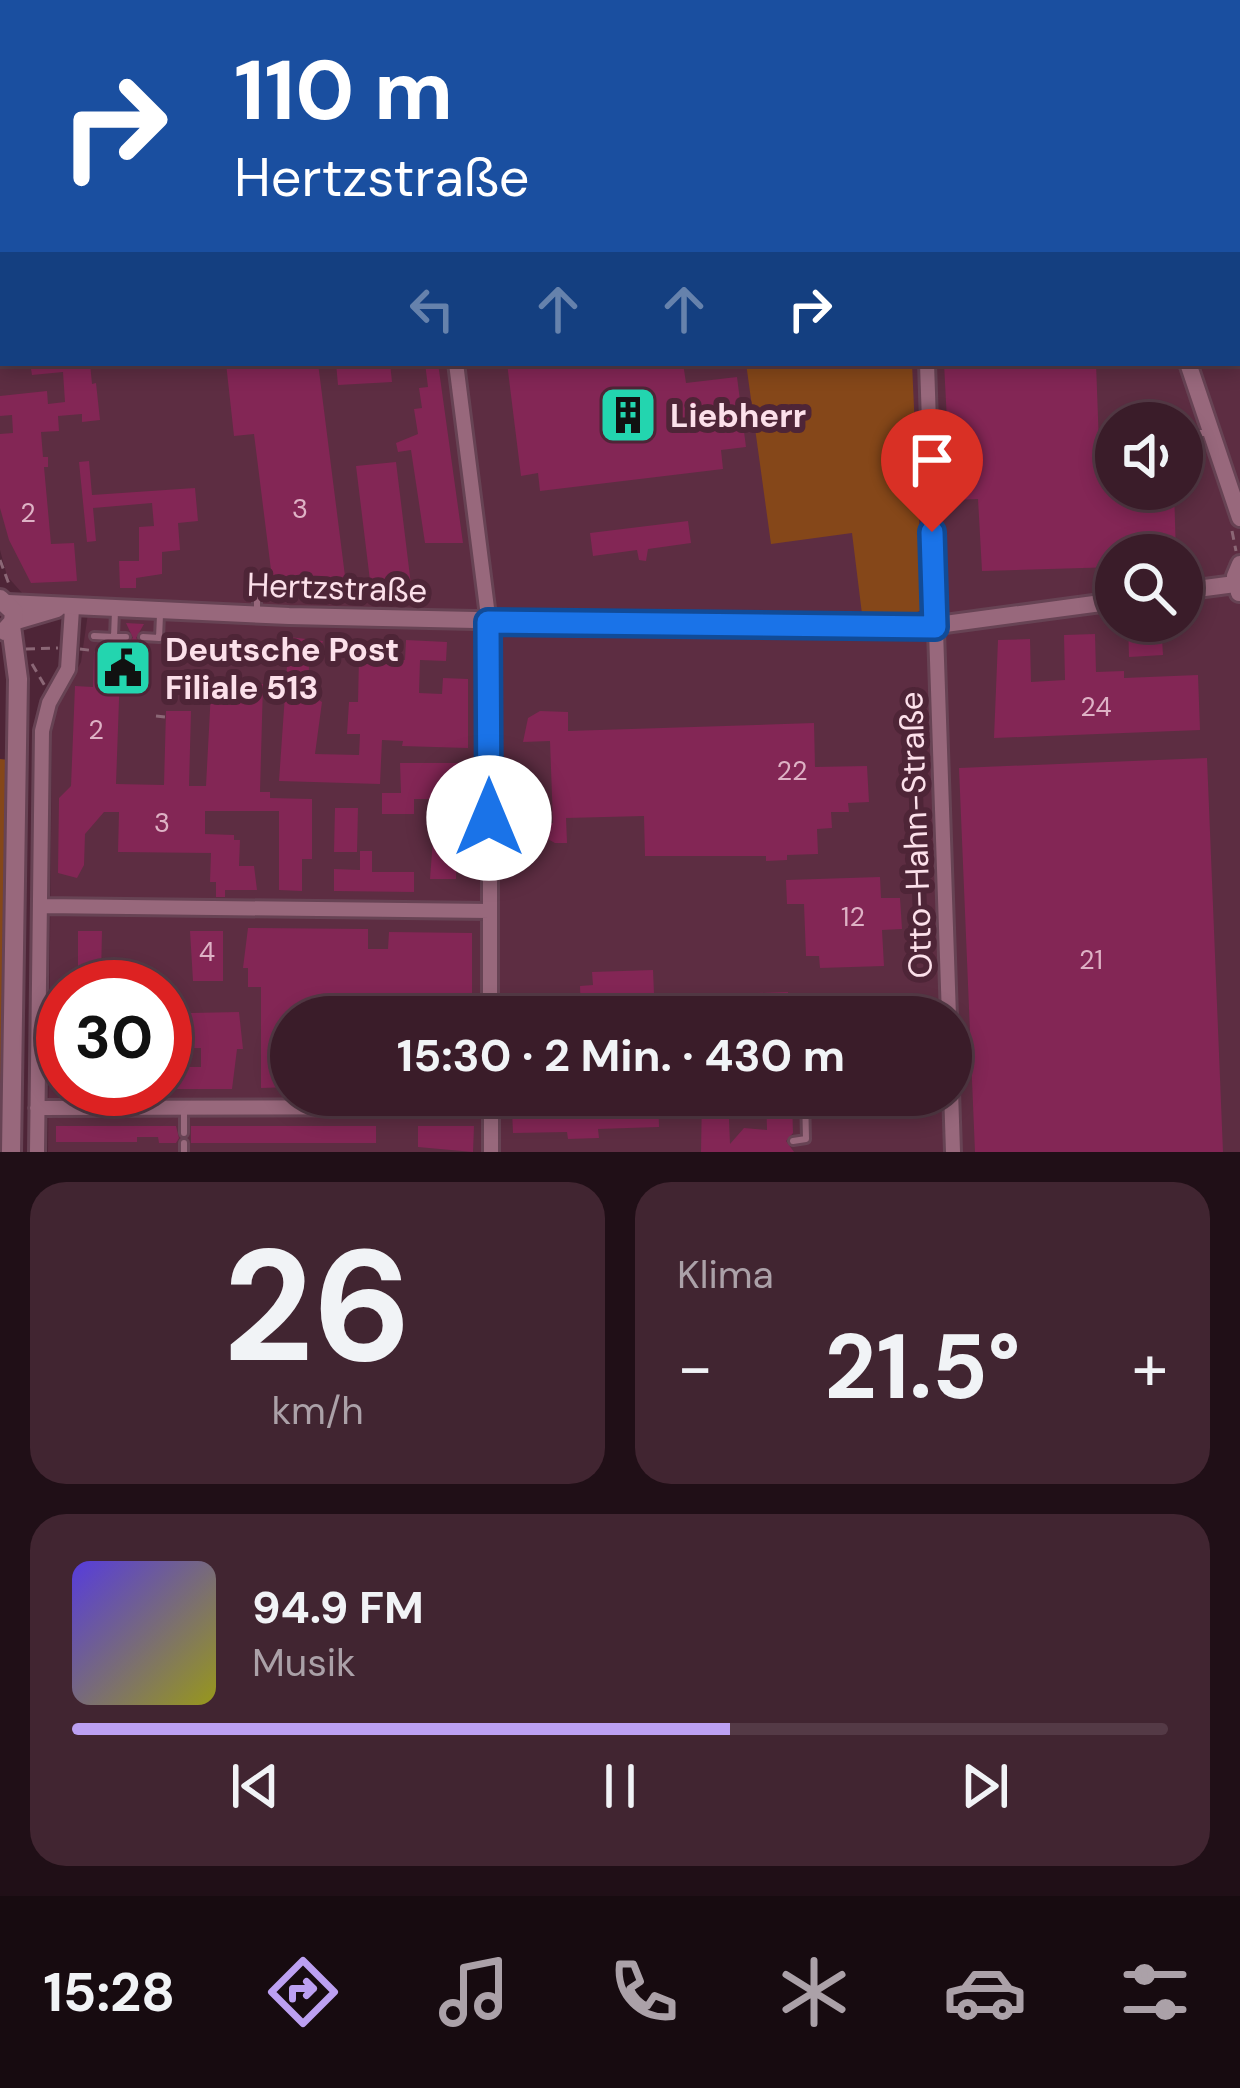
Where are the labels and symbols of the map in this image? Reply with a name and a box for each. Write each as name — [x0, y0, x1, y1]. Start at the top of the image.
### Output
building icon: Liebherr — [597, 384, 659, 446]
place label: Liebherr — [670, 394, 806, 437]
pin — [881, 409, 983, 532]
house number: 3 — [292, 491, 308, 526]
house number: 2 — [20, 495, 36, 530]
street label: Hertzstraße — [246, 563, 428, 612]
place label: Deutsche Post Filiale 513 — [165, 628, 399, 709]
public building icon: Deutsche Post Filiale 513 — [92, 637, 154, 699]
house number: 24 — [1080, 689, 1112, 724]
street label: Otto-Hahn-Straße — [889, 691, 942, 979]
house number: 2 — [88, 712, 104, 747]
house number: 22 — [776, 753, 808, 788]
position arrow — [426, 755, 552, 881]
house number: 3 — [154, 805, 170, 840]
house number: 12 — [841, 899, 865, 934]
house number: 4 — [199, 934, 215, 969]
house number: 21 — [1079, 942, 1103, 977]
speed limit sign: 30 — [36, 960, 192, 1116]

